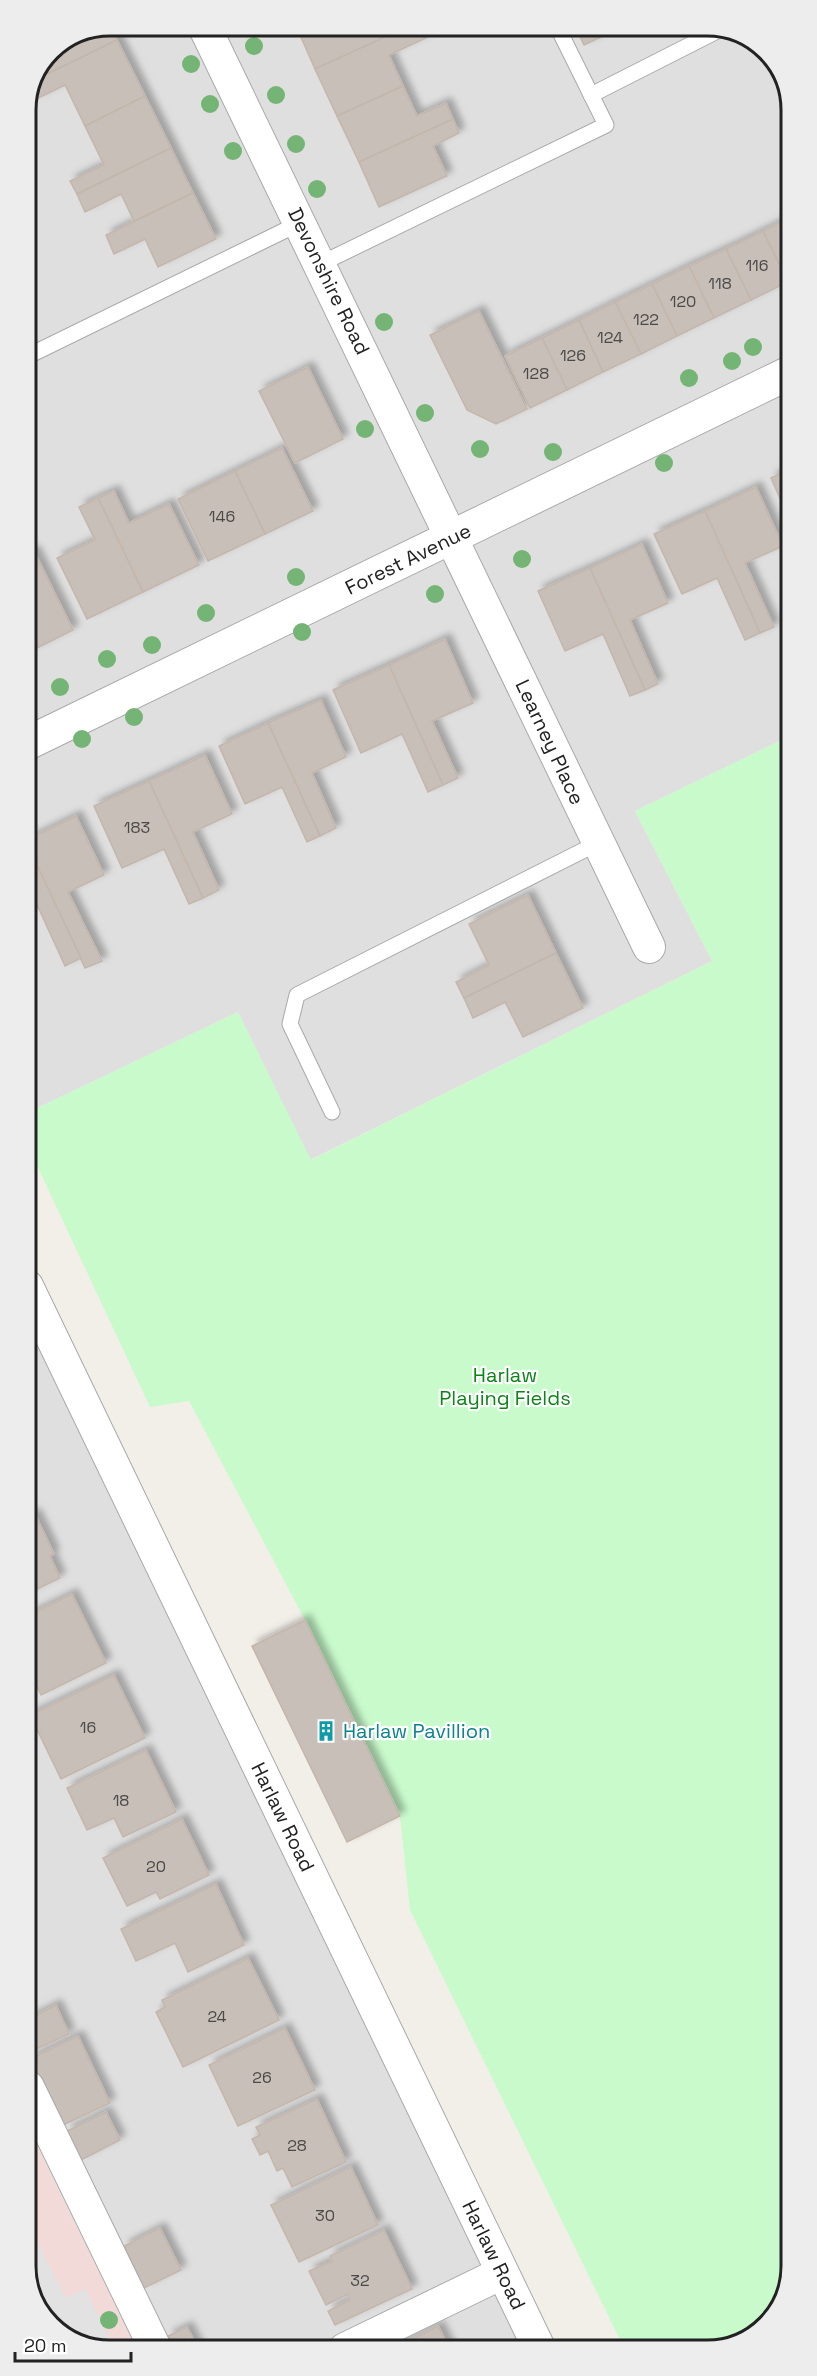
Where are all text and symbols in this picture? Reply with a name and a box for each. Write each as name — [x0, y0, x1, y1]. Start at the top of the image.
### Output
street label: Devonshire Road — [282, 203, 376, 359]
house number: 116 — [745, 255, 769, 276]
house number: 118 — [708, 273, 732, 294]
house number: 120 — [670, 291, 696, 312]
house number: 122 — [633, 309, 659, 330]
house number: 124 — [597, 327, 623, 348]
house number: 126 — [560, 345, 586, 366]
house number: 128 — [523, 363, 549, 384]
house number: 146 — [209, 506, 235, 527]
street label: Forest Avenue — [341, 517, 475, 601]
street label: Learney Place — [510, 675, 590, 809]
house number: 183 — [124, 817, 150, 838]
park label: Harlaw Playing Fields — [439, 1362, 571, 1411]
house number: 16 — [80, 1717, 96, 1738]
place label: Harlaw Pavillion — [343, 1718, 490, 1744]
building icon: Harlaw Pavillion — [314, 1719, 338, 1743]
street label: Harlaw Road — [245, 1758, 321, 1876]
house number: 18 — [113, 1790, 129, 1811]
house number: 20 — [146, 1856, 166, 1877]
house number: 24 — [207, 2006, 227, 2027]
house number: 26 — [252, 2067, 272, 2088]
house number: 28 — [287, 2135, 307, 2156]
street label: Harlaw Road — [456, 2196, 532, 2314]
house number: 30 — [315, 2205, 335, 2226]
house number: 32 — [350, 2270, 370, 2291]
scale bar — [15, 2325, 130, 2363]
text: 20 m — [24, 2334, 67, 2357]

